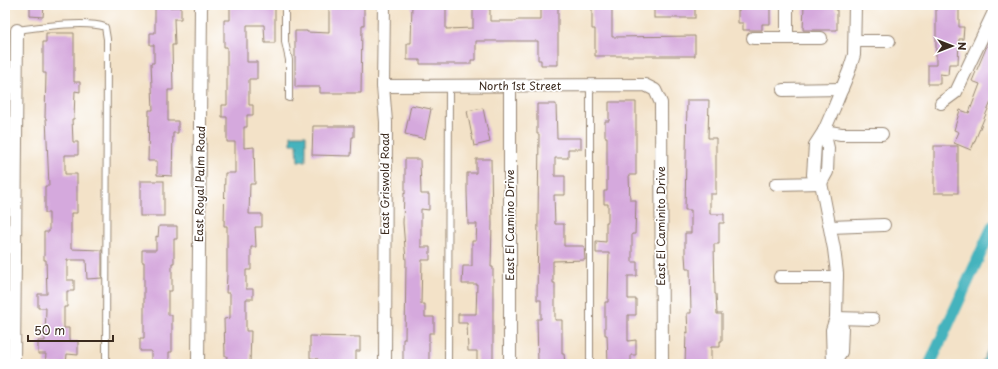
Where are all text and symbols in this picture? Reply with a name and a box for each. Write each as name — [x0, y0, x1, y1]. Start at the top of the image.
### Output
north arrow — [932, 26, 972, 66]
text: N — [954, 42, 971, 51]
street label: North 1st Street — [479, 77, 562, 94]
street label: East Royal Palm Road — [190, 126, 209, 242]
street label: East Griswold Road — [376, 133, 393, 235]
street label: East El Caminito Drive — [652, 166, 669, 286]
street label: East El Camino Drive — [501, 169, 518, 281]
scale bar — [28, 317, 113, 343]
text: 50 m — [34, 321, 65, 339]

